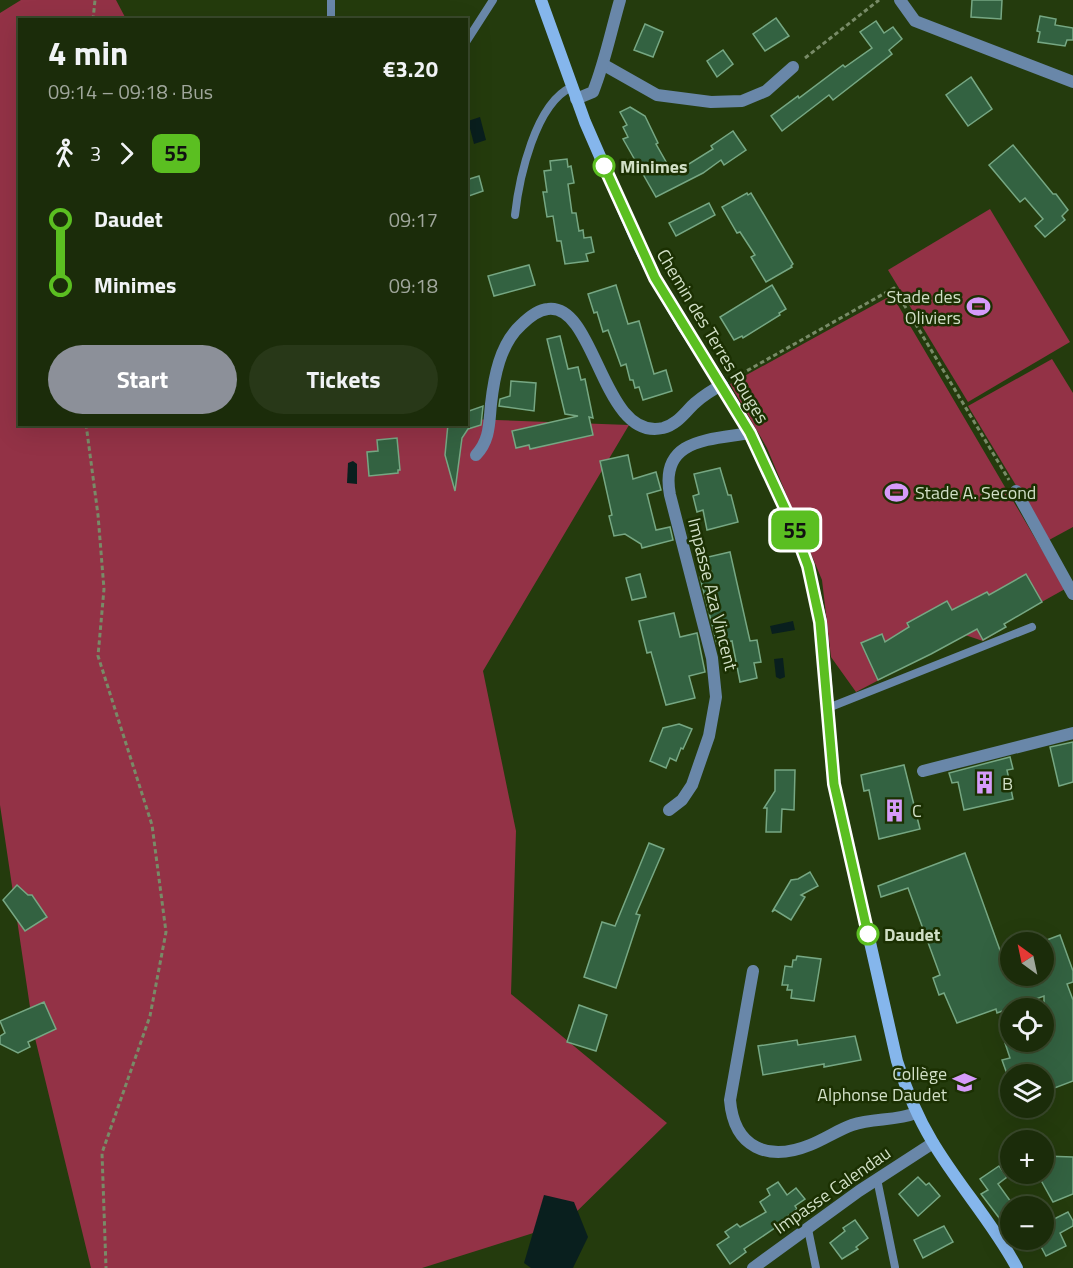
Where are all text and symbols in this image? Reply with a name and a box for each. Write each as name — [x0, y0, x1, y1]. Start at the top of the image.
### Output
text: 4 min — [48, 28, 128, 78]
text: €3.20 — [383, 52, 438, 86]
text: 09:14 – 09:18 · Bus — [48, 76, 213, 107]
icon: walk — [48, 137, 81, 170]
icon: forward — [110, 137, 143, 170]
text: 55 — [164, 137, 188, 169]
text: 3 — [90, 138, 101, 169]
place label: Minimes — [620, 153, 687, 180]
marker: Minimes — [593, 155, 615, 177]
text: Daudet — [94, 202, 163, 236]
text: 09:17 — [389, 204, 438, 235]
street label: Chemin des Terres Rouges — [650, 244, 776, 428]
text: Minimes — [94, 268, 176, 302]
text: 09:18 — [389, 270, 438, 301]
place label: Stade des Oliviers — [887, 283, 961, 331]
sports icon: Stade des Oliviers — [966, 293, 992, 319]
button: Start — [48, 345, 237, 414]
button: Tickets — [249, 345, 438, 414]
sports icon: Stade A. Second — [884, 479, 910, 505]
place label: Stade A. Second — [915, 479, 1036, 506]
line badge: 55 — [768, 510, 822, 550]
text: 55 — [783, 514, 807, 546]
street label: Impasse Aza Vincent — [681, 515, 745, 674]
building icon: B — [971, 770, 997, 796]
place label: B — [1002, 770, 1013, 797]
building icon: C — [881, 797, 907, 823]
place label: C — [912, 797, 922, 824]
place label: Daudet — [884, 921, 941, 948]
marker: Daudet — [857, 923, 879, 945]
north arrow — [1000, 932, 1054, 986]
map controls — [1000, 932, 1054, 1250]
button: locate — [1000, 998, 1054, 1052]
place label: Collège Alphonse Daudet — [817, 1060, 948, 1108]
button: layers — [1000, 1064, 1054, 1118]
school or university icon: Collège Alphonse Daudet — [952, 1070, 978, 1096]
button: + — [1000, 1130, 1054, 1184]
street label: Impasse Calendau — [768, 1139, 896, 1241]
button: − — [1000, 1196, 1054, 1250]

